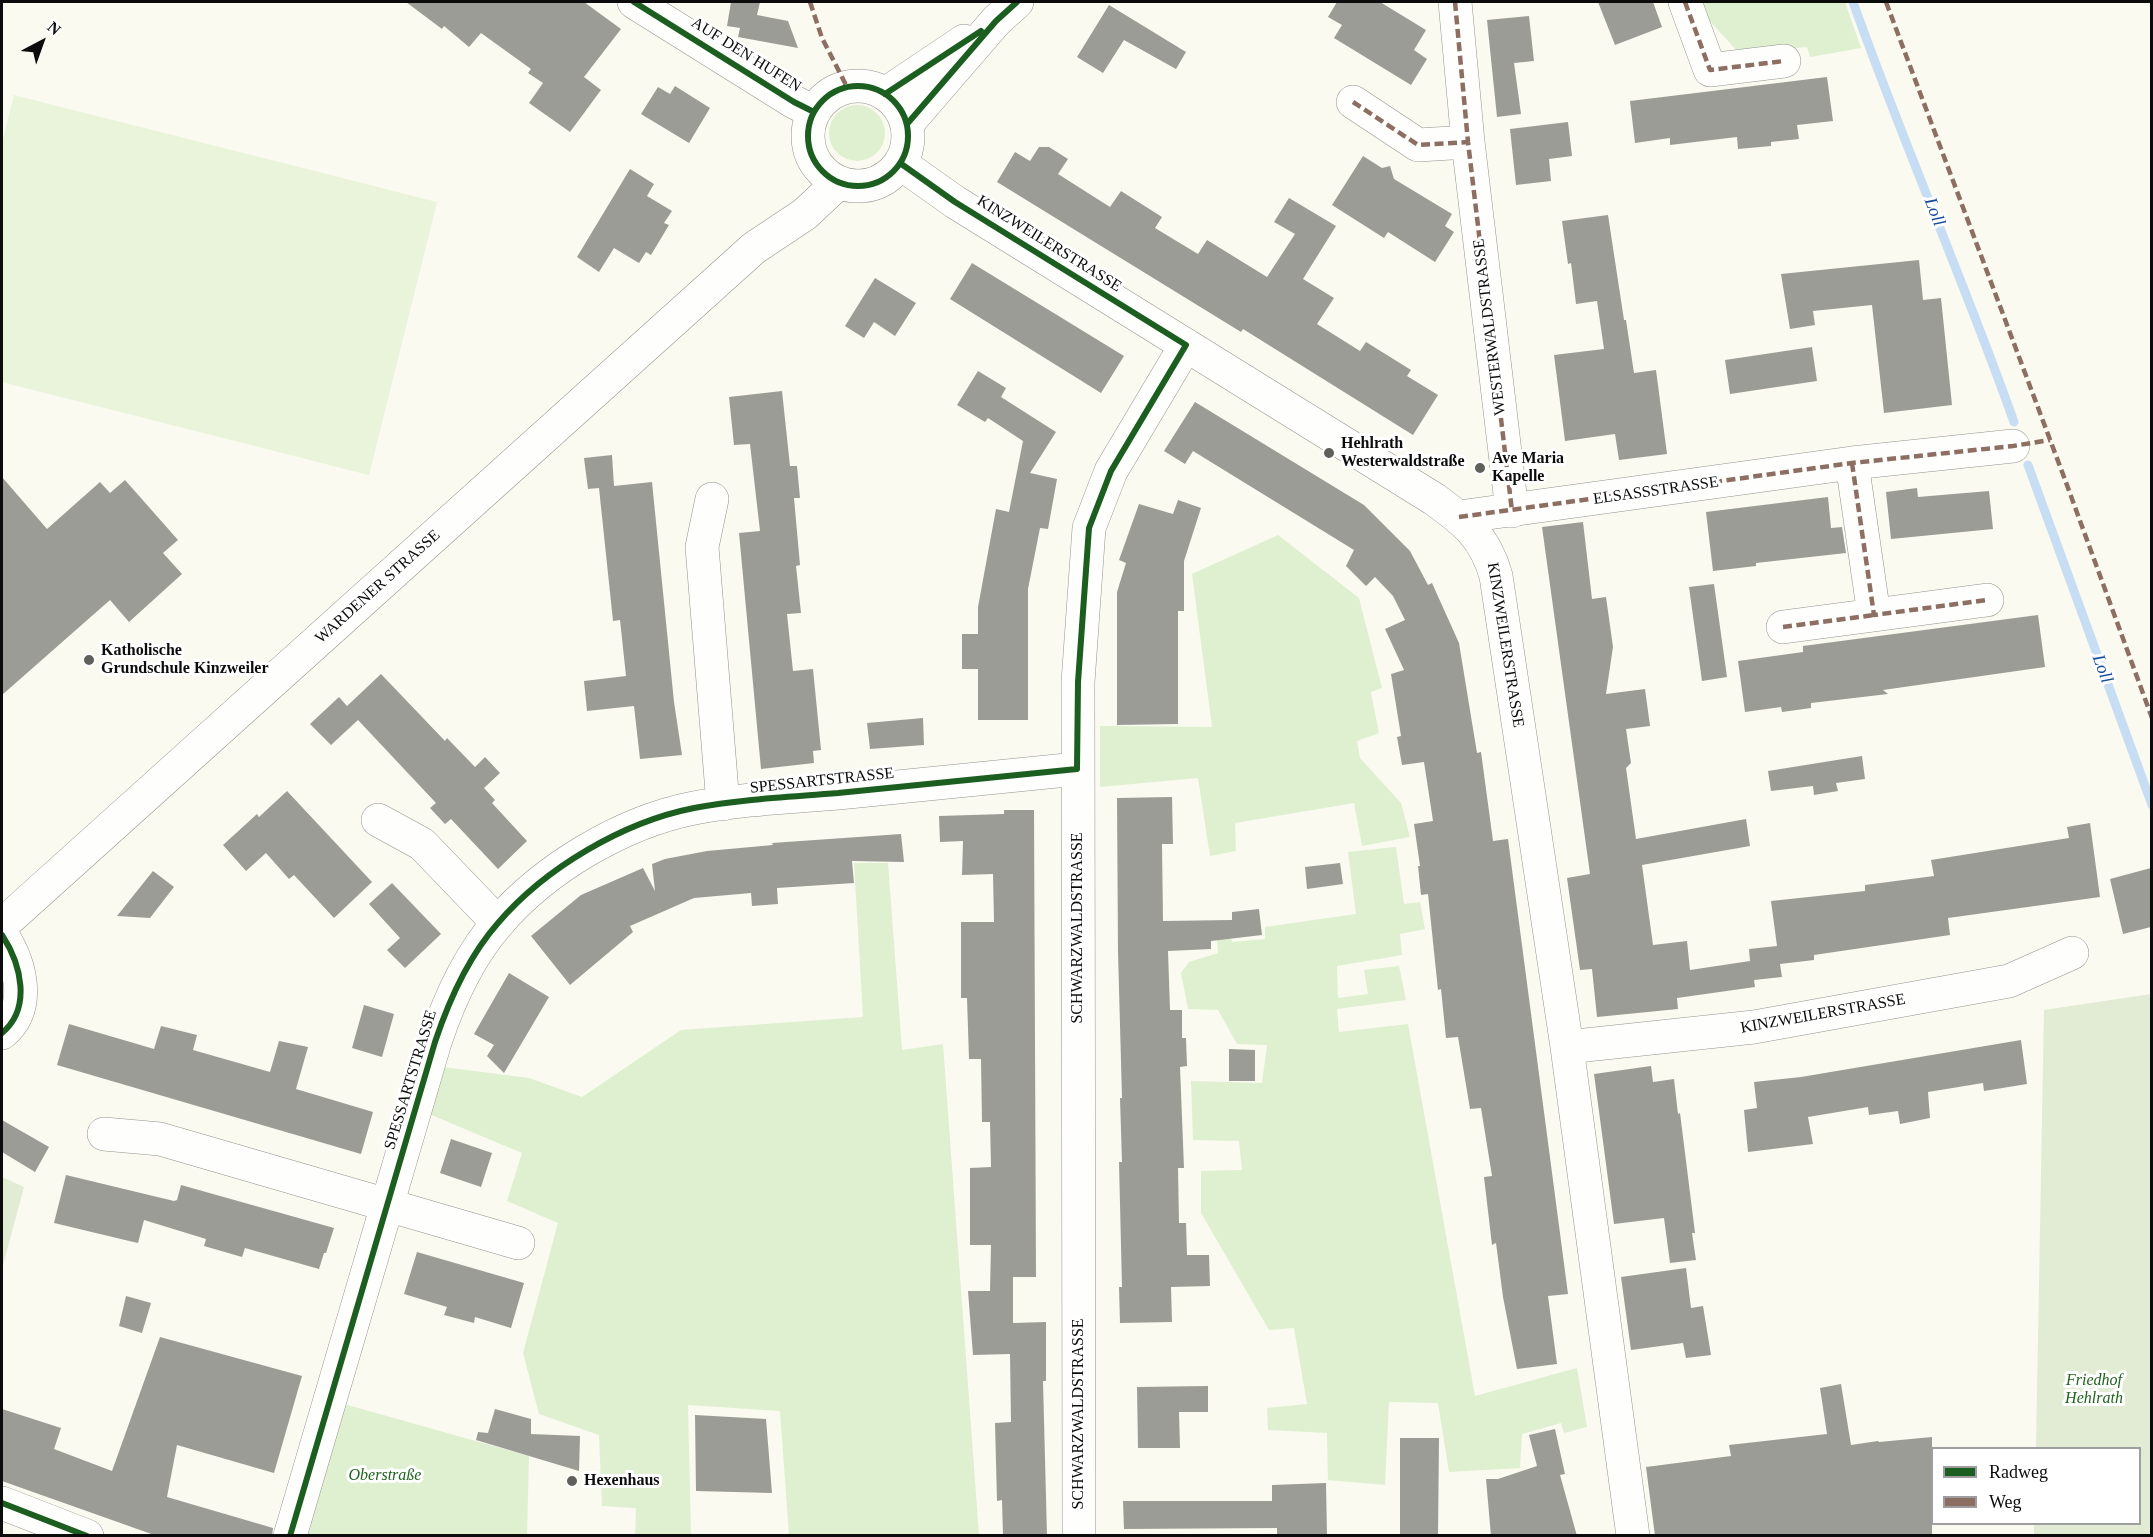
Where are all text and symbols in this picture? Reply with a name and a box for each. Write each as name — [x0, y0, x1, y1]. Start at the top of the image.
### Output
north arrow — [12, 12, 72, 72]
street label: AUF DEN HUFEN — [687, 13, 805, 97]
text: N — [44, 18, 64, 38]
street label: KINZWEILERSTRASSE — [973, 192, 1125, 296]
water label: Loll — [1919, 195, 1949, 229]
street label: WESTERWALDSTRASSE — [1470, 238, 1510, 416]
place label: Hehlrath Westerwaldstraße — [1341, 434, 1465, 472]
marker: Hehlrath Westerwaldstraße — [1322, 446, 1336, 460]
place label: Ave Maria Kapelle — [1492, 449, 1564, 487]
marker: Ave Maria Kapelle — [1473, 461, 1487, 475]
street label: ELSASSSTRASSE — [1592, 473, 1720, 509]
street label: WARDENER STRASSE — [312, 526, 444, 648]
street label: KINZWEILERSTRASSE — [1482, 561, 1528, 729]
place label: Katholische Grundschule Kinzweiler — [101, 641, 269, 679]
water label: Loll — [2087, 652, 2117, 686]
marker: Katholische Grundschule Kinzweiler — [82, 653, 96, 667]
street label: SPESSARTSTRASSE — [749, 764, 895, 798]
street label: SCHWARZWALDSTRASSE — [1068, 832, 1088, 1024]
street label: KINZWEILERSTRASSE — [1739, 990, 1907, 1038]
street label: SPESSARTSTRASSE — [381, 1008, 441, 1152]
street label: SCHWARZWALDSTRASSE — [1069, 1318, 1089, 1510]
park label: Friedhof Hehlrath — [2065, 1371, 2123, 1409]
legend — [1931, 1447, 2141, 1525]
text: Radweg — [1989, 1462, 2048, 1482]
park label: Oberstraße — [349, 1466, 421, 1486]
place label: Hexenhaus — [584, 1471, 660, 1491]
marker: Hexenhaus — [565, 1474, 579, 1488]
text: Weg — [1989, 1492, 2022, 1512]

